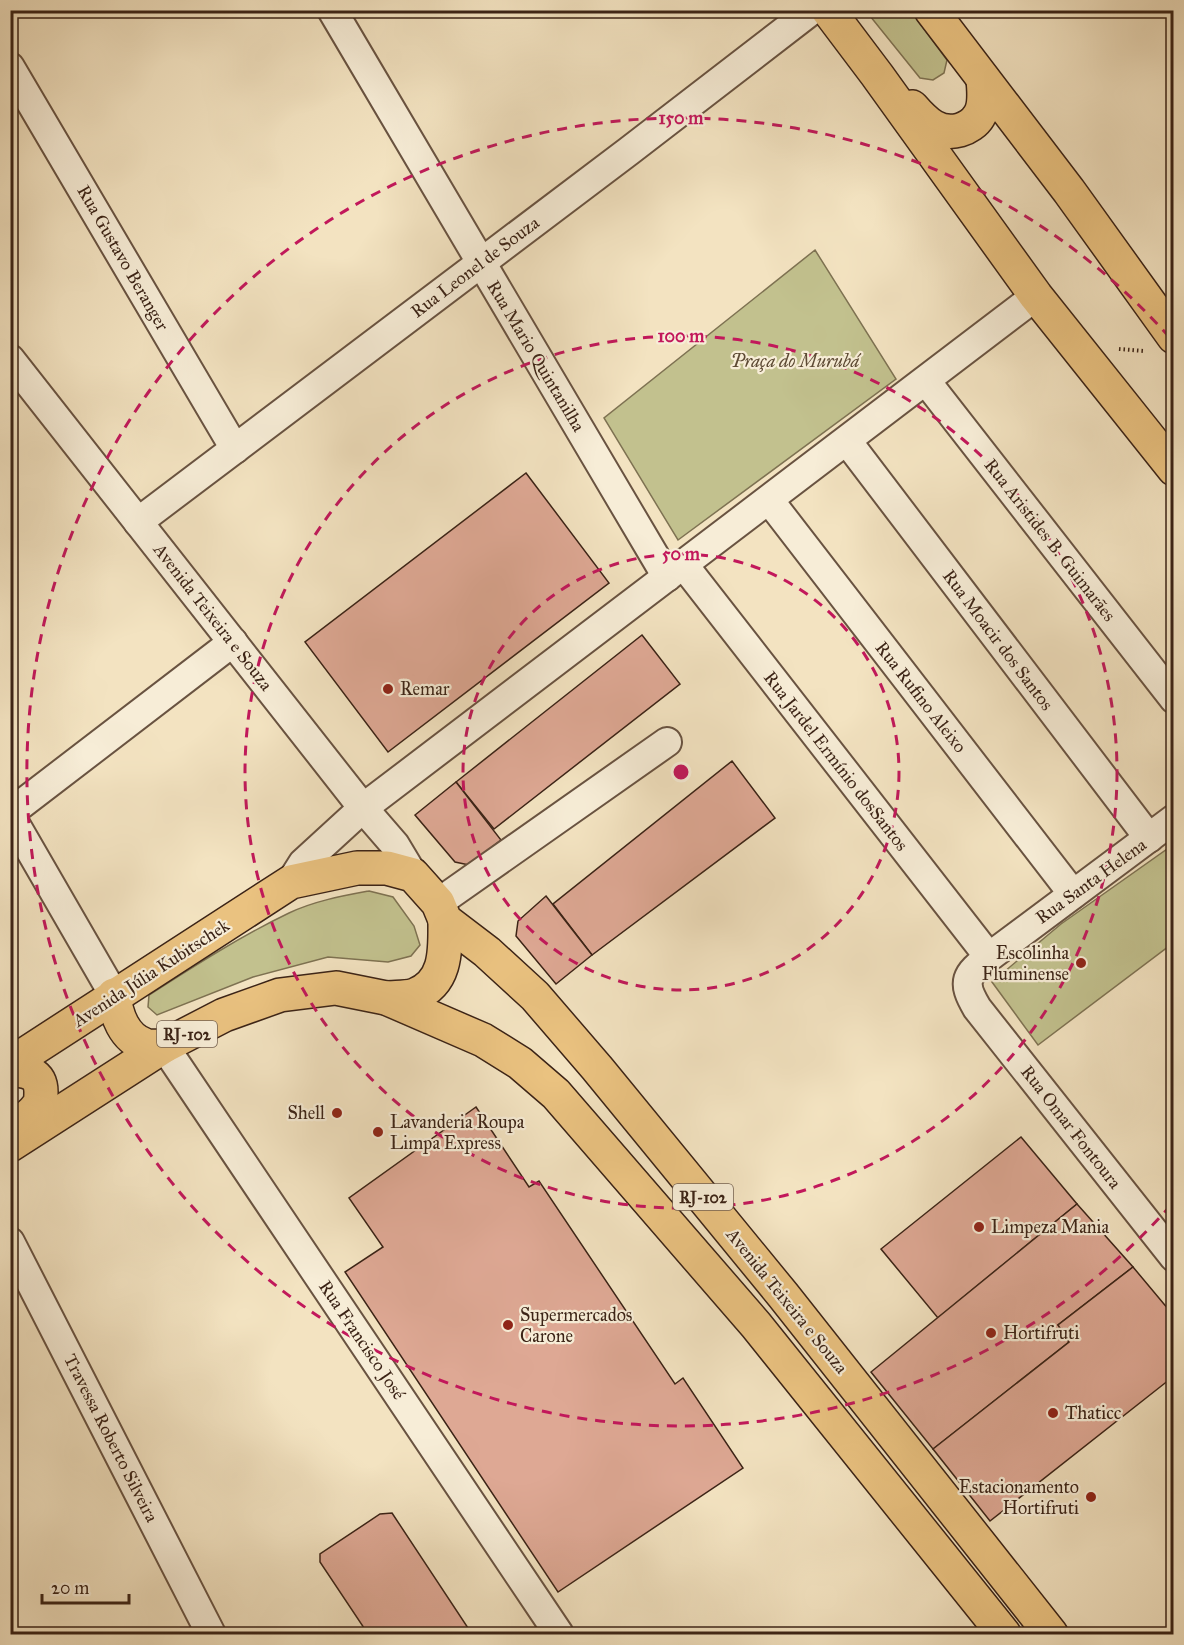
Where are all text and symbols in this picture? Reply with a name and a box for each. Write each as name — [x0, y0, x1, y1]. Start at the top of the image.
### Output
text: 150 m — [659, 107, 704, 129]
street label: Rua Gustavo Beranger — [72, 181, 174, 335]
street label: Rua Leonel de Souza — [406, 211, 544, 322]
street label: Rua Mario Quintanilha — [482, 276, 590, 436]
text: 100 m — [658, 325, 705, 347]
park label: Praça do Murubá — [731, 350, 862, 372]
street label: Rua Aristides B. Guimarães — [980, 454, 1120, 626]
street label: Avenida Teixeira e Souza — [148, 538, 278, 695]
text: 50 m — [662, 543, 701, 565]
street label: Rua Moacir dos Santos — [938, 565, 1058, 715]
street label: Rua Rufino Aleixo — [871, 637, 971, 757]
street label: Rua Jardel Ermínio dosSantos — [758, 667, 913, 856]
place label: Remar — [400, 678, 450, 700]
marker: Remar — [381, 682, 395, 696]
centre of rings — [671, 762, 691, 782]
street label: Rua Santa Helena — [1031, 833, 1151, 929]
street label: Avenida Júlia Kubitschek — [68, 914, 234, 1033]
place label: Escolinha Fluminense — [982, 942, 1069, 985]
marker: Escolinha Fluminense — [1074, 956, 1088, 970]
road number: RJ-102 — [157, 1021, 217, 1047]
street label: Rua Omar Fontoura — [1016, 1061, 1126, 1193]
place label: Shell — [287, 1102, 325, 1124]
marker: Shell — [330, 1106, 344, 1120]
place label: Lavanderia Roupa Limpa Express — [390, 1111, 525, 1154]
marker: Lavanderia Roupa Limpa Express — [371, 1125, 385, 1139]
road number: RJ-102 — [673, 1184, 733, 1210]
place label: Limpeza Mania — [991, 1216, 1110, 1238]
marker: Limpeza Mania — [972, 1220, 986, 1234]
street label: Avenida Teixeira e Souza — [721, 1223, 853, 1378]
street label: Rua Francisco José — [313, 1276, 410, 1405]
place label: Supermercados Carone — [520, 1304, 632, 1347]
marker: Supermercados Carone — [501, 1318, 515, 1332]
place label: Hortifruti — [1003, 1322, 1079, 1344]
marker: Hortifruti — [984, 1326, 998, 1340]
street label: Travessa Roberto Silveira — [59, 1350, 163, 1526]
place label: Thaticc — [1065, 1402, 1122, 1424]
marker: Thaticc — [1046, 1406, 1060, 1420]
place label: Estacionamento Hortifruti — [959, 1476, 1079, 1519]
marker: Estacionamento Hortifruti — [1084, 1490, 1098, 1504]
scale bar — [42, 1567, 129, 1605]
text: 20 m — [51, 1577, 89, 1599]

